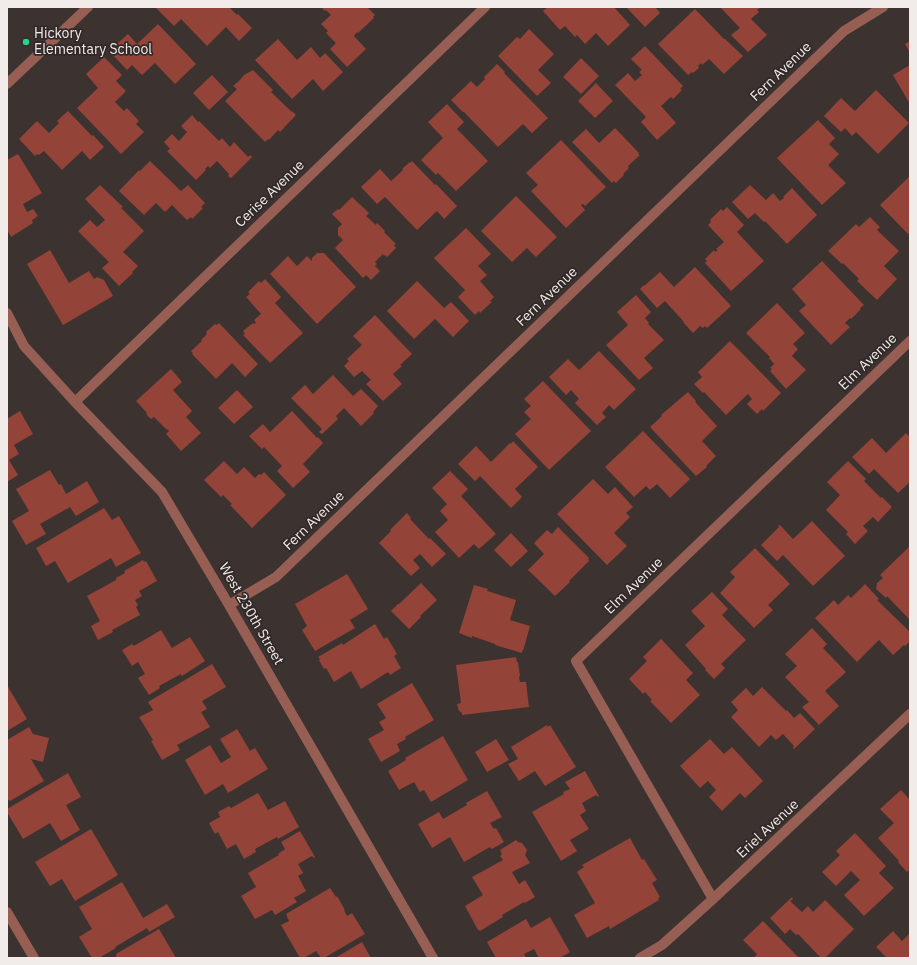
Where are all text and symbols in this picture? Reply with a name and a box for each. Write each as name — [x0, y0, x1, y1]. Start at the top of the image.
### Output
place label: Hickory Elementary School — [34, 26, 152, 58]
marker: Hickory Elementary School — [21, 37, 31, 47]
street label: Fern Avenue — [747, 39, 815, 105]
street label: Cerise Avenue — [232, 157, 308, 231]
street label: Fern Avenue — [513, 264, 581, 330]
street label: Elm Avenue — [835, 330, 901, 394]
street label: Fern Avenue — [280, 488, 348, 554]
street label: Elm Avenue — [601, 554, 667, 618]
street label: West 230th Street — [215, 560, 287, 668]
street label: Eriel Avenue — [734, 796, 802, 862]

